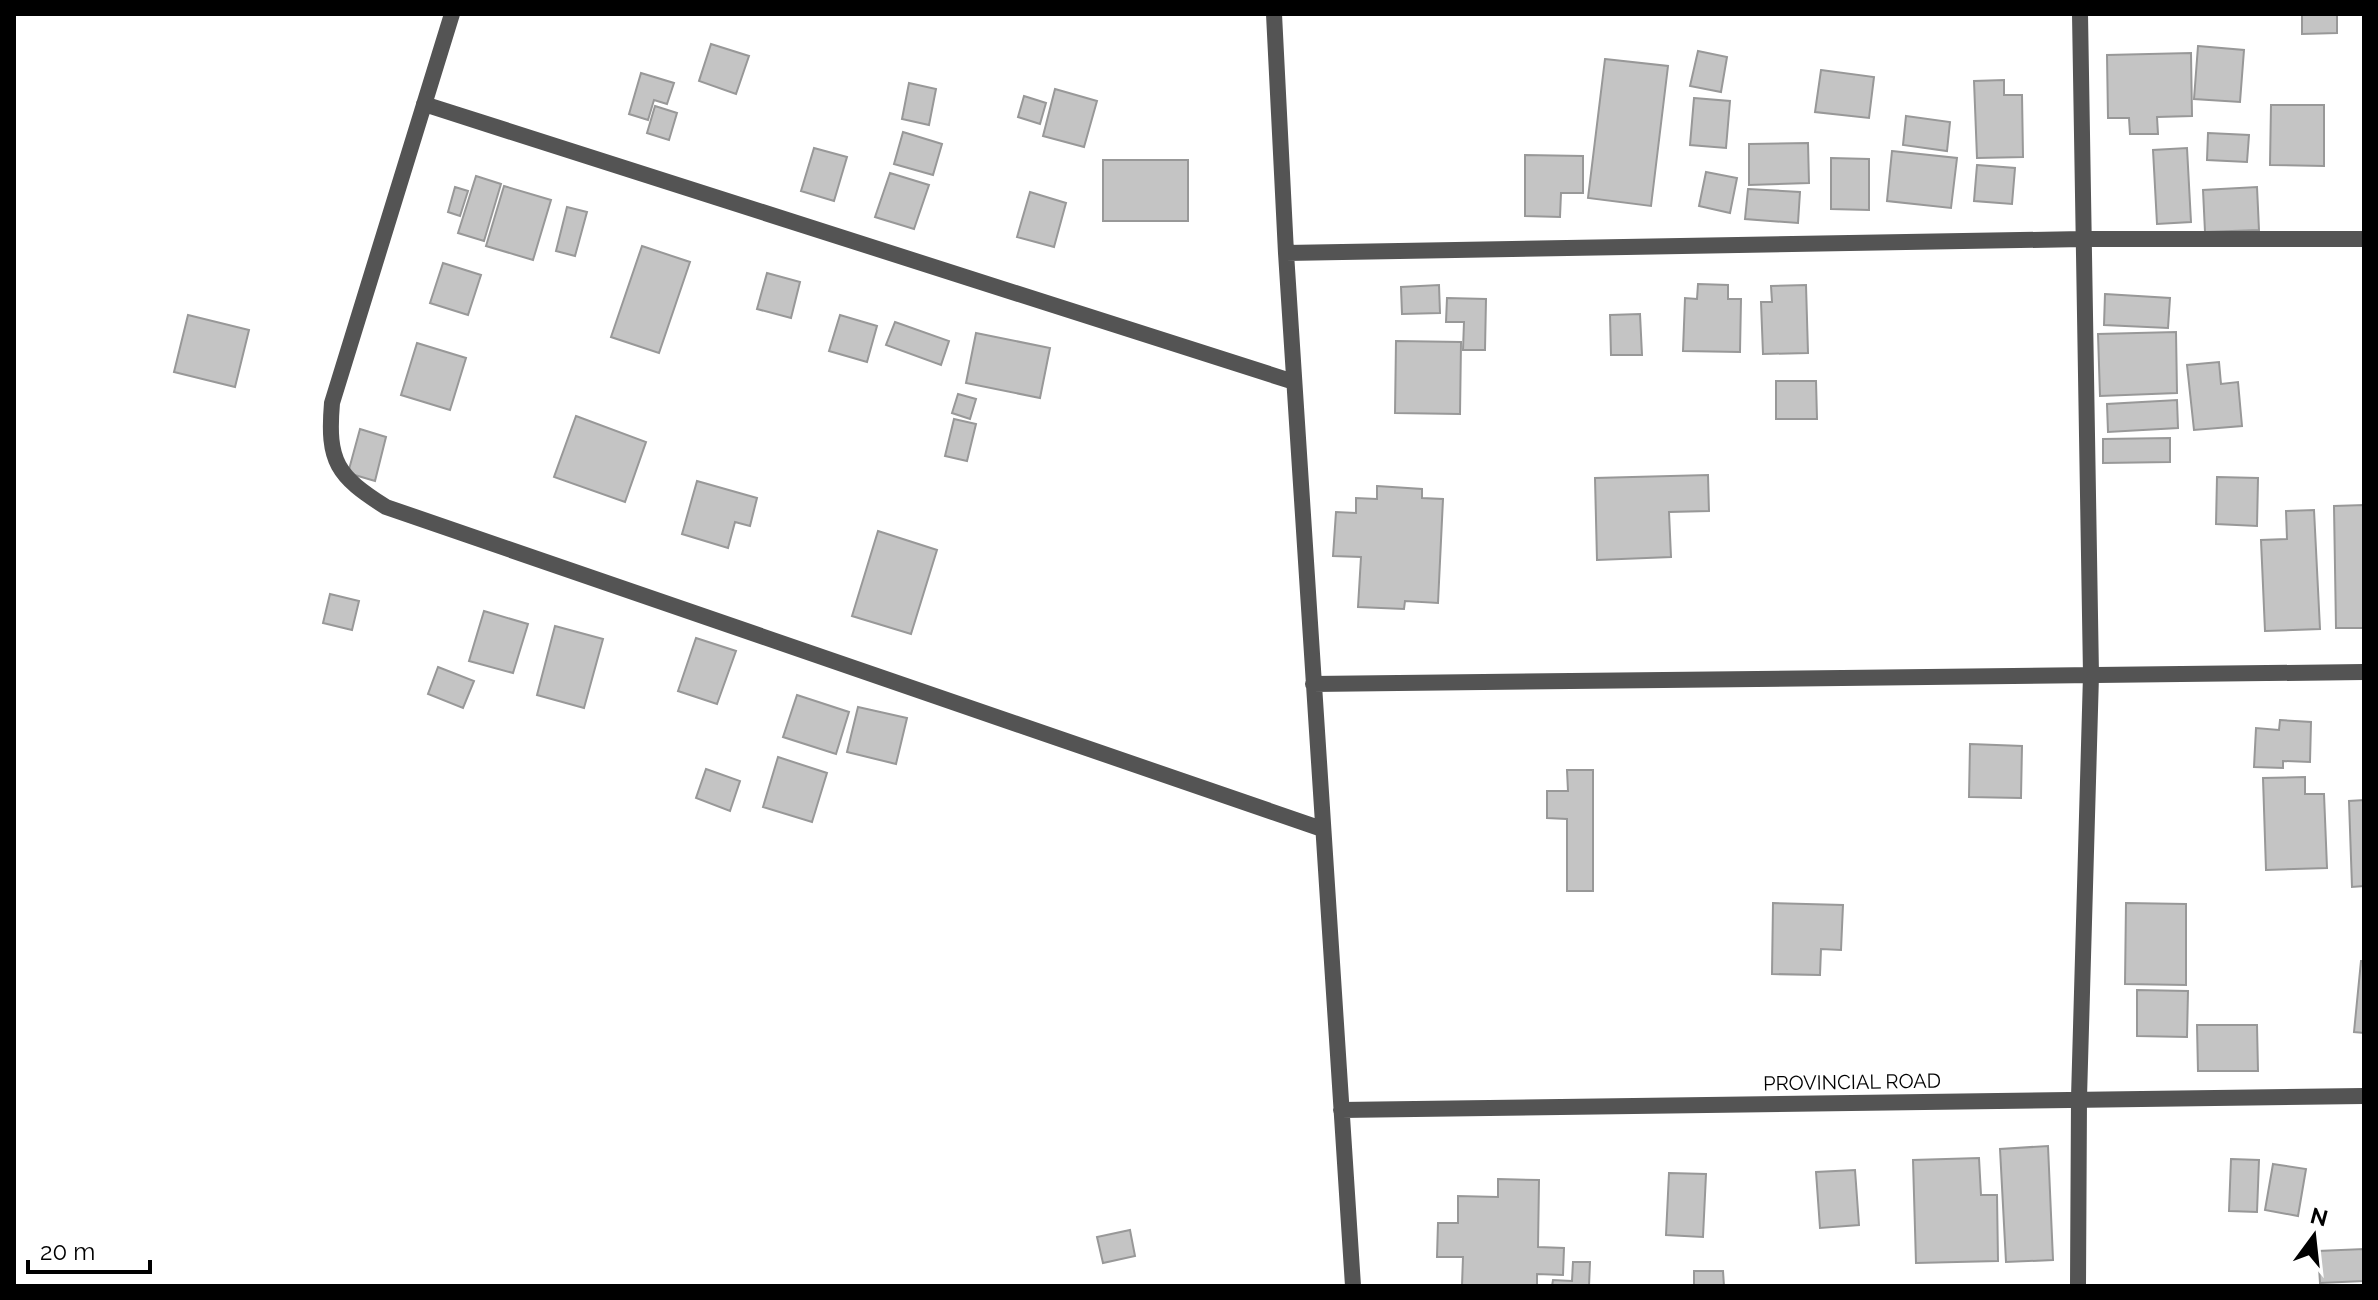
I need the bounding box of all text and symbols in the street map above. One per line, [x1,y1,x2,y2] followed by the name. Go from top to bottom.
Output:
[1763,1068,1941,1096] street label: PROVINCIAL ROAD
[2274,1196,2354,1276] north arrow
[2308,1202,2331,1231] text: N
[28,1224,150,1274] scale bar
[40,1237,95,1266] text: 20 m

